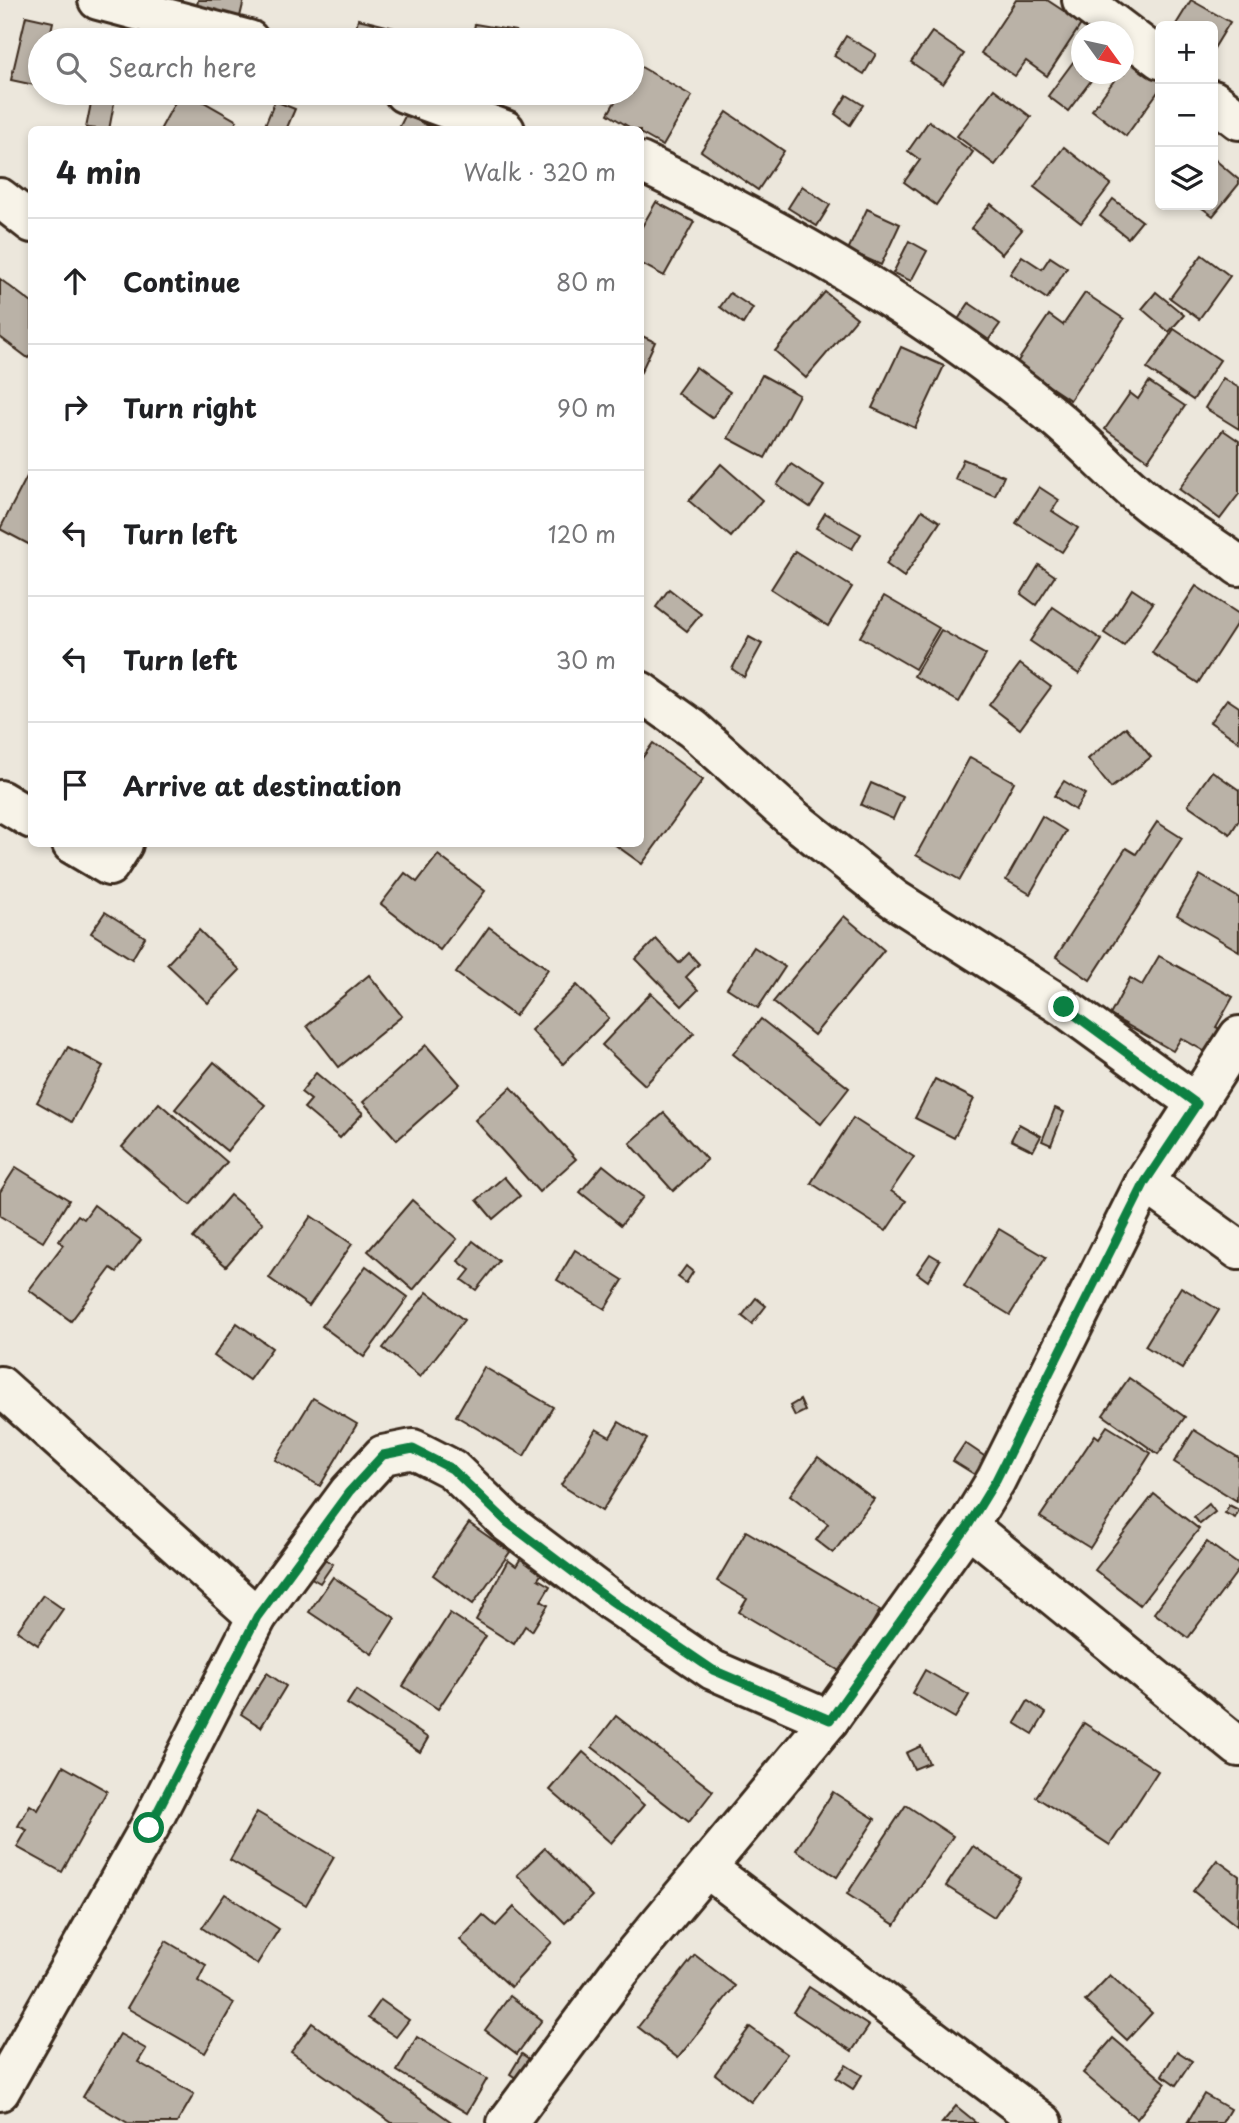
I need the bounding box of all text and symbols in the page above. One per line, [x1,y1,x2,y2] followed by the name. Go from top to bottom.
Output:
[1071,21,1134,84] north arrow
[1155,21,1218,210] map controls
[1155,21,1218,84] button: +
[28,28,644,105] search box
[108,47,257,86] text: Search here
[52,48,90,86] icon: search
[1155,84,1218,147] button: −
[1155,147,1218,210] button: layers
[56,149,142,194] text: 4 min
[463,154,616,189] text: Walk · 320 m
[56,262,94,300] icon: ahead
[123,262,240,301] text: Continue
[556,264,616,299] text: 80 m
[56,388,94,426] icon: right
[123,388,257,427] text: Turn right
[557,390,616,425] text: 90 m
[56,514,94,552] icon: left
[123,514,238,553] text: Turn left
[548,516,616,551] text: 120 m
[56,640,94,678] icon: left
[123,640,238,679] text: Turn left
[555,642,616,677] text: 30 m
[56,766,94,804] icon: arrive
[123,766,402,805] text: Arrive at destination
[1048,991,1079,1022] route end
[133,1812,164,1843] route start

